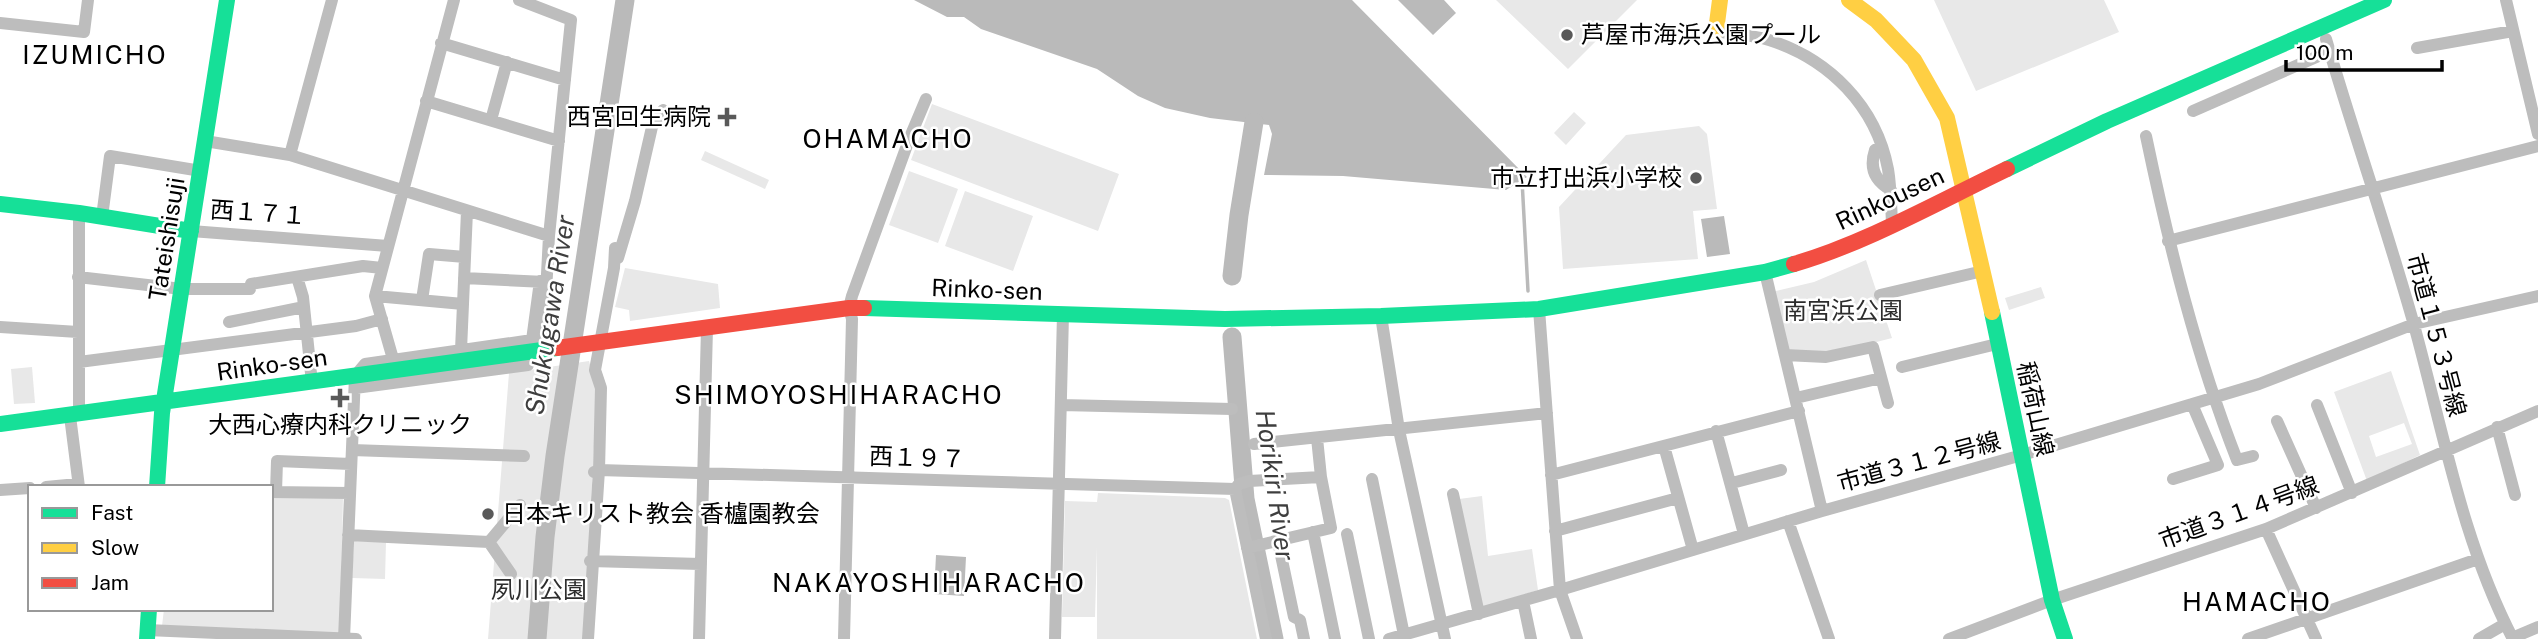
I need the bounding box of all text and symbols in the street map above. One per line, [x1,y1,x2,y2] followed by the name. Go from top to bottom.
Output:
[1581,20,1821,48] place label: 芦屋市海浜公園プール
[1559,27,1575,43] marker: 芦屋市海浜公園プール
[2286,28,2442,72] scale bar
[22,39,168,70] district label: IZUMICHO
[2296,40,2353,65] text: 100 m
[567,102,711,130] place label: 西宮回生病院
[717,107,737,127] marker: 西宮回生病院
[803,123,973,154] district label: OHAMACHO
[1831,161,1948,235] street label: Rinkousen
[1490,163,1682,191] place label: 市立打出浜小学校
[1688,170,1704,186] marker: 市立打出浜小学校
[142,175,190,303] street label: Tateishisuji
[209,195,307,229] street label: 西１７１
[518,213,581,417] water label: Shukugawa River
[2402,250,2472,420] street label: 市道１５３号線
[931,273,1043,305] street label: Rinko-sen
[1783,296,1903,324] park label: 南宮浜公園
[215,342,329,386] street label: Rinko-sen
[2012,359,2060,459] street label: 稲荷山線
[674,379,1004,410] district label: SHIMOYOSHIHARACHO
[330,388,350,408] marker: 大西心療内科クリニック
[1250,407,1301,563] water label: Horikiri River
[208,410,472,438] place label: 大西心療内科クリニック
[1834,426,2004,496] street label: 市道３１２号線
[869,441,965,473] street label: 西１９７
[2155,470,2322,554] street label: 市道３１４号線
[28,485,273,611] legend
[502,499,820,527] place label: 日本キリスト教会 香櫨園教会
[91,500,133,525] text: Fast
[480,506,496,522] marker: 日本キリスト教会 香櫨園教会
[91,535,139,560] text: Slow
[772,567,1086,598] district label: NAKAYOSHIHARACHO
[91,570,129,595] text: Jam
[491,575,587,603] park label: 夙川公園
[2182,586,2332,617] district label: HAMACHO

